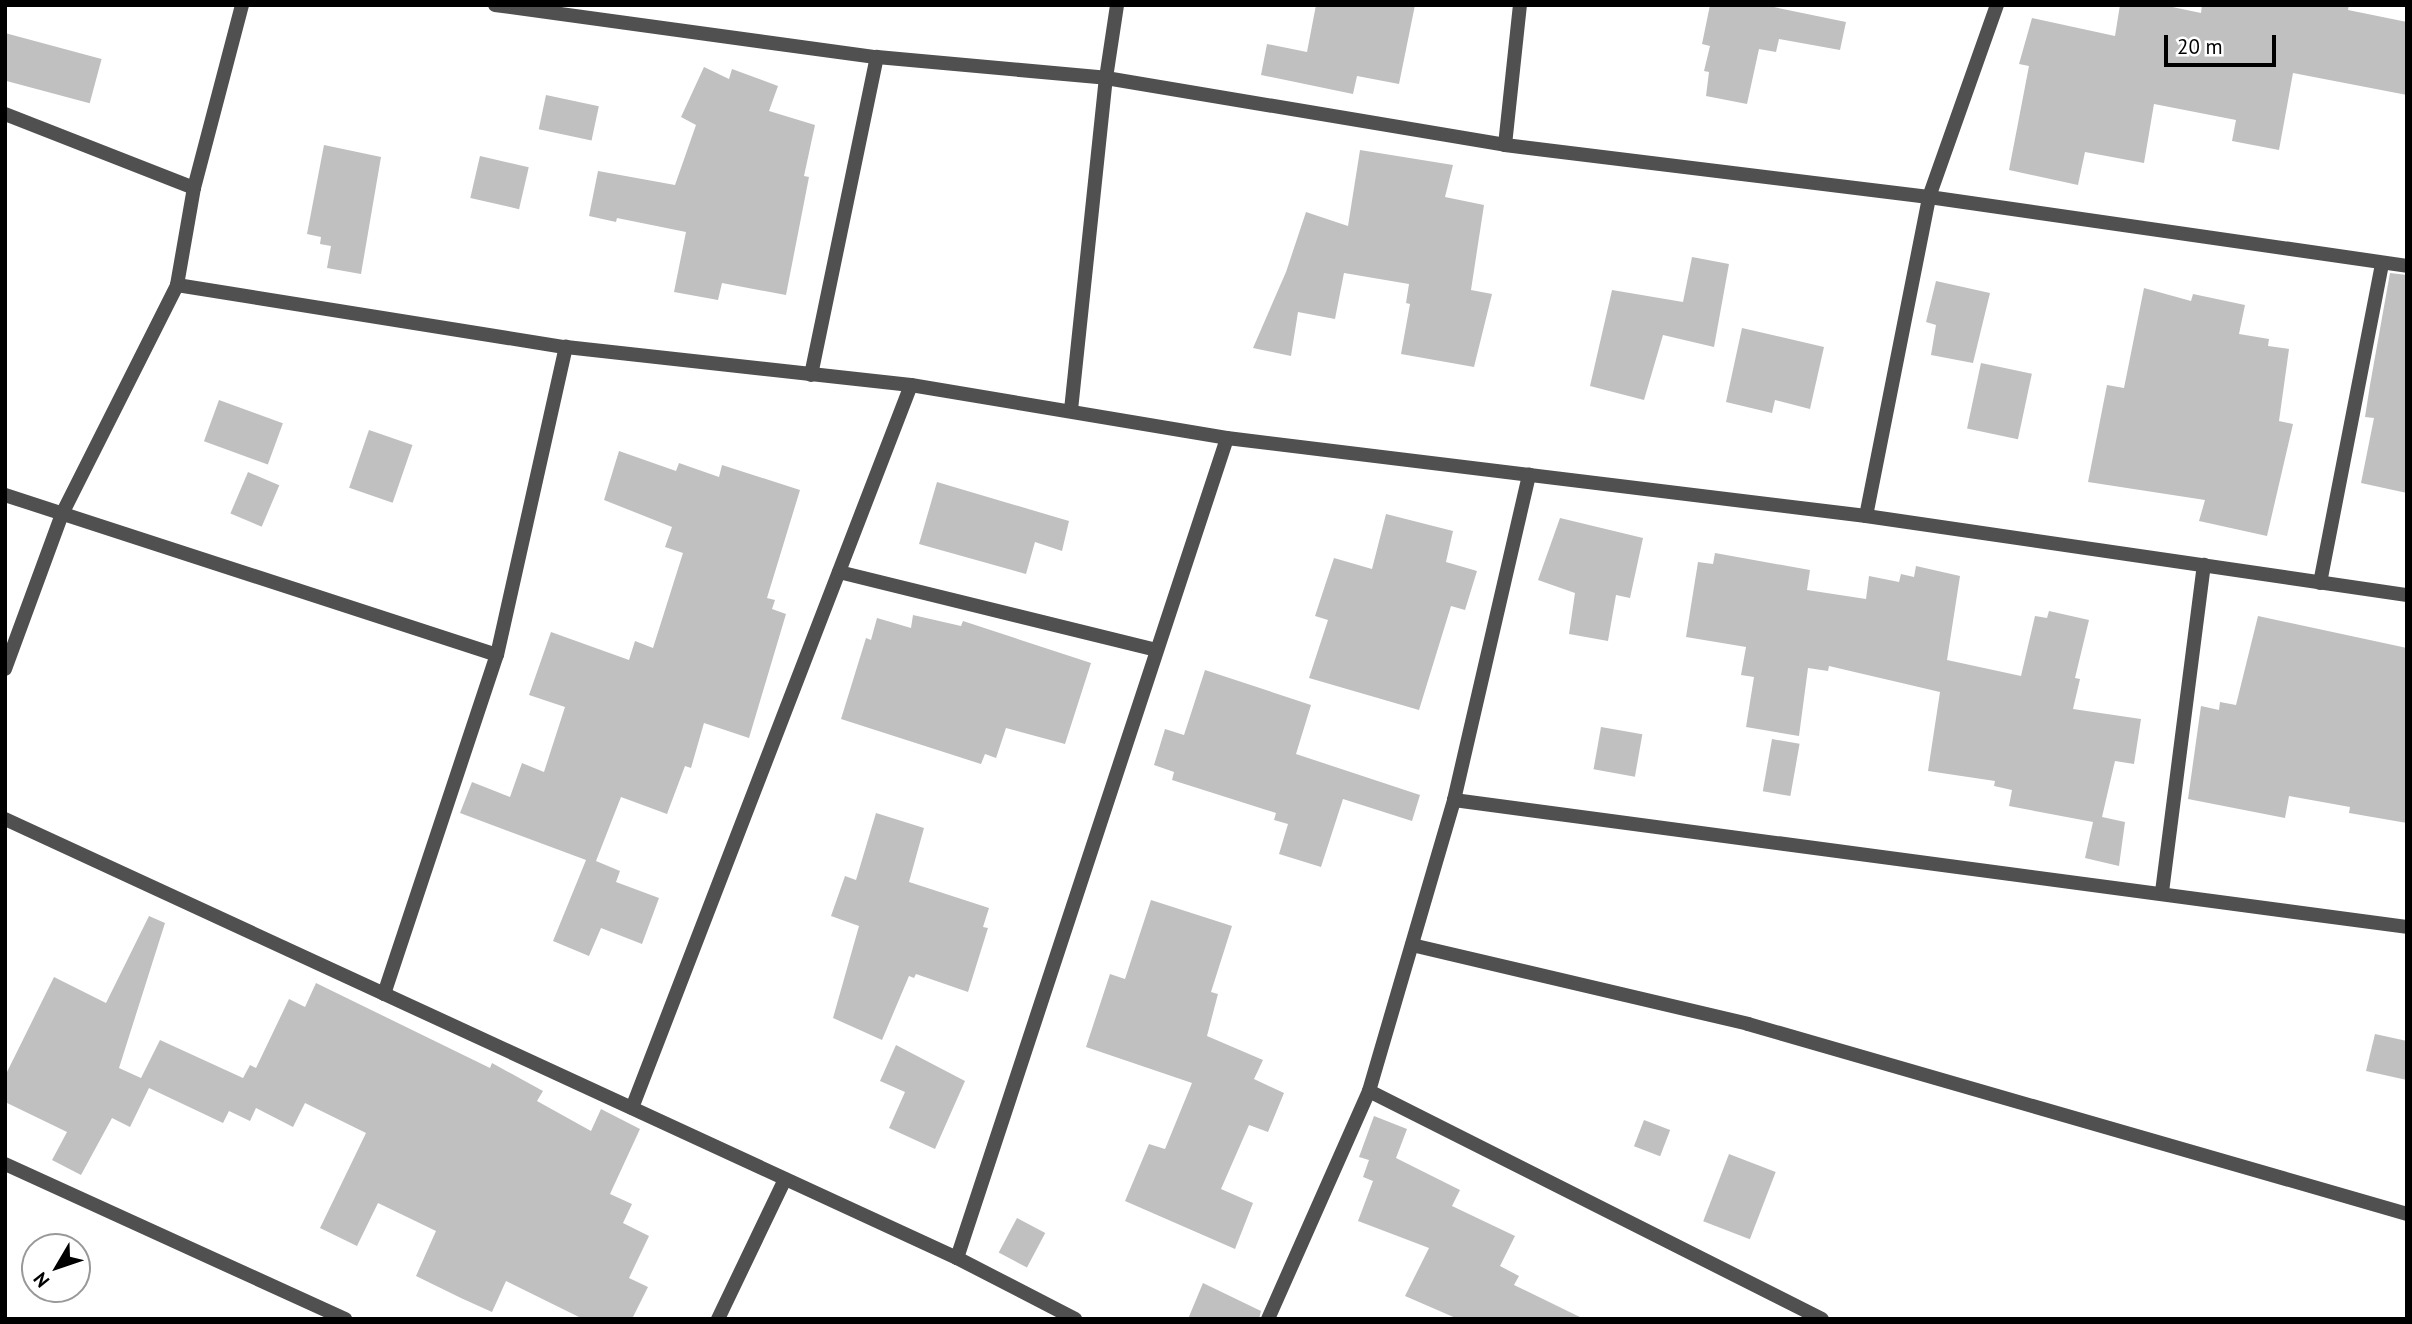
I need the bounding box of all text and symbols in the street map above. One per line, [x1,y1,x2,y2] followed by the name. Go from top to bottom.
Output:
[2167,21,2279,65] scale bar
[2177,33,2223,60] text: 20 m
[21,1233,91,1303] north arrow
[28,1268,54,1292] text: N

